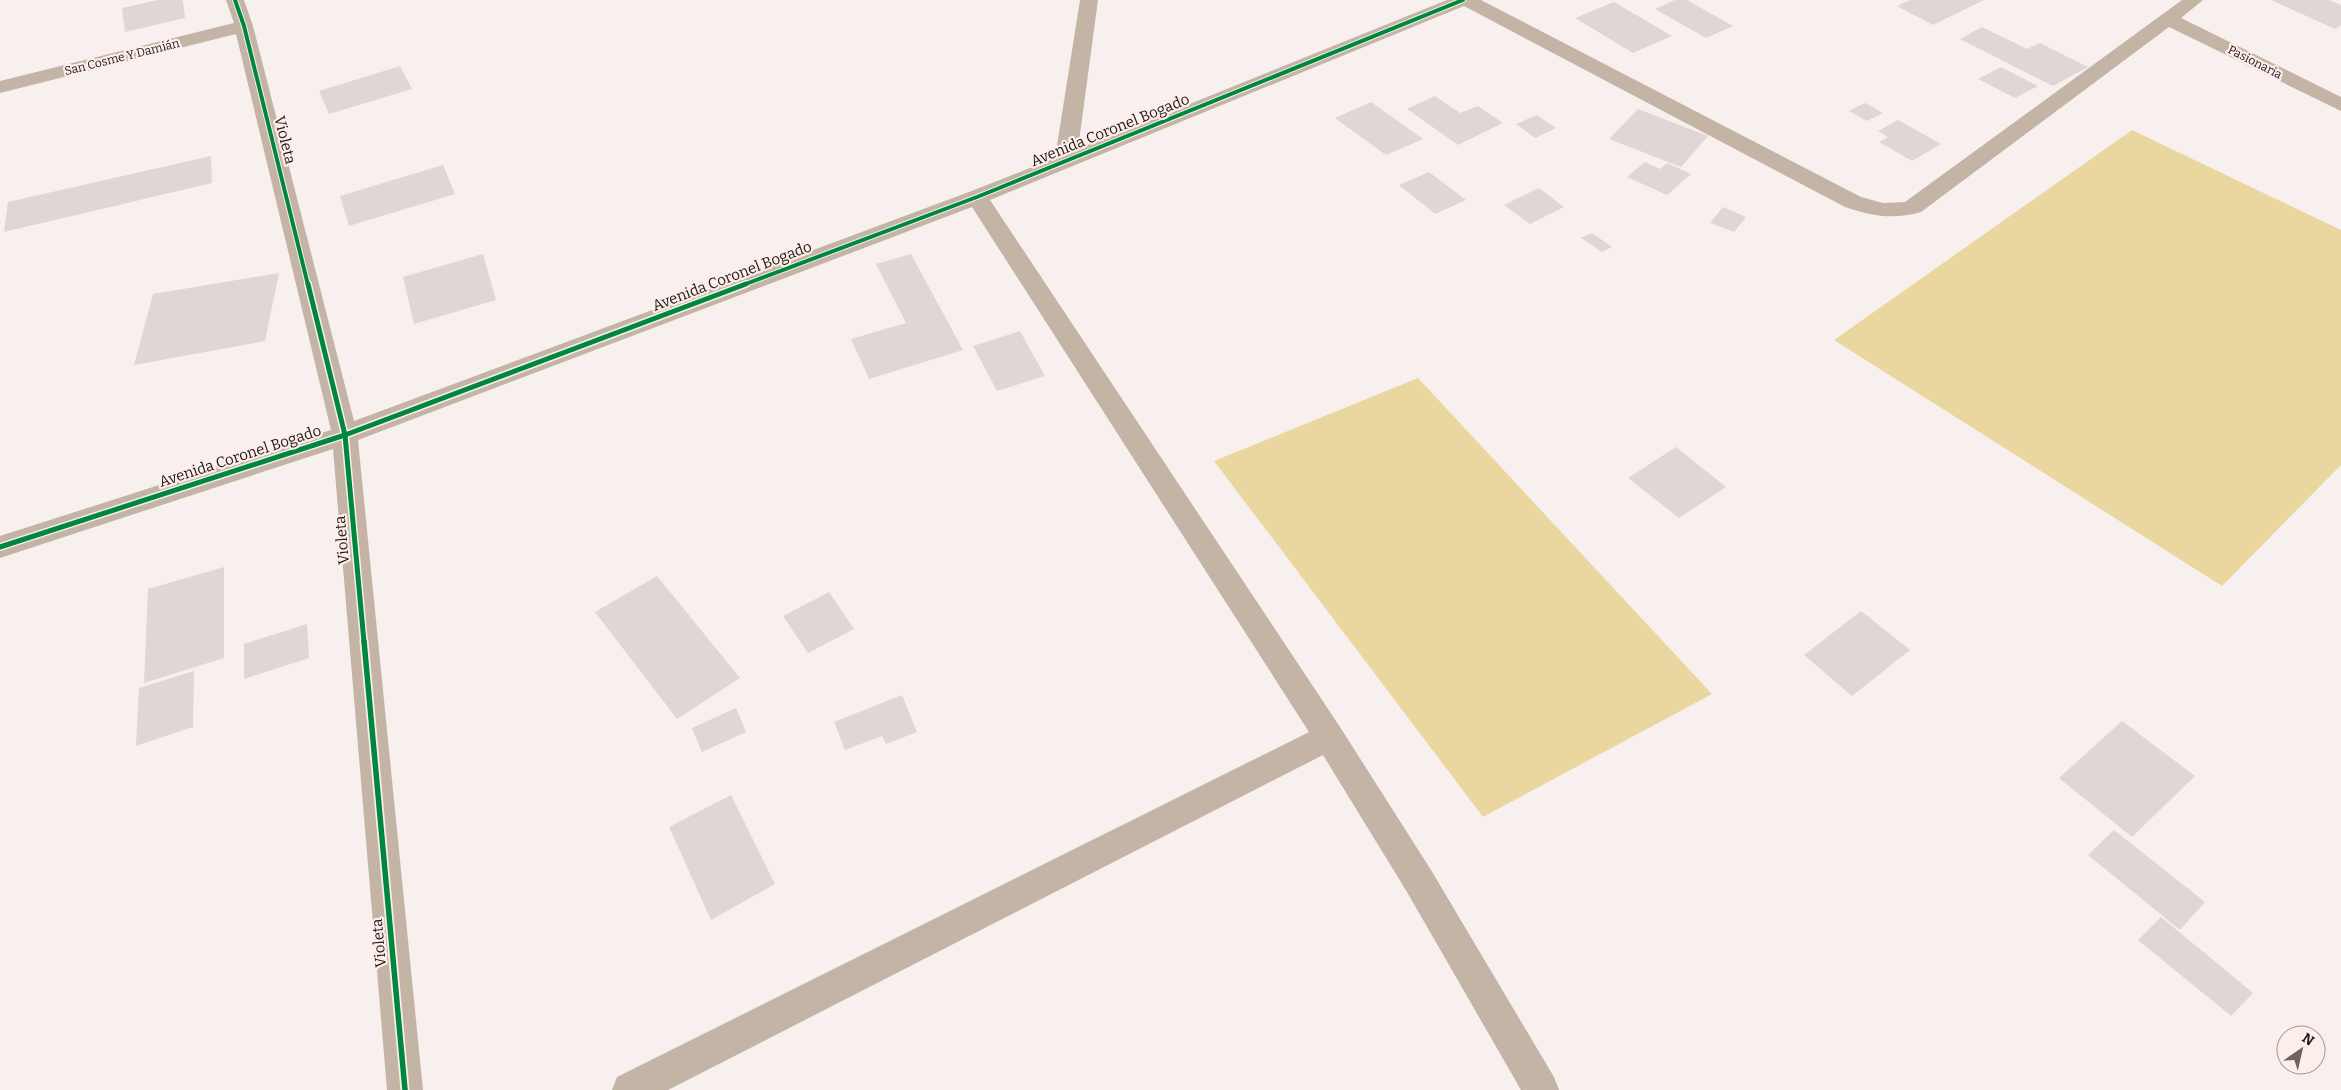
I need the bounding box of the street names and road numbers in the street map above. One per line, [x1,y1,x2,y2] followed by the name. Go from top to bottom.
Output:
[63,36,181,78] street label: San Cosme Y Damián
[2226,42,2285,82] street label: Pasionaria
[1028,90,1192,170] street label: Avenida Coronel Bogado
[270,114,300,166] street label: Violeta
[650,237,814,315] street label: Avenida Coronel Bogado
[157,421,323,491] street label: Avenida Coronel Bogado
[331,515,353,565] street label: Violeta
[368,918,390,968] street label: Violeta

